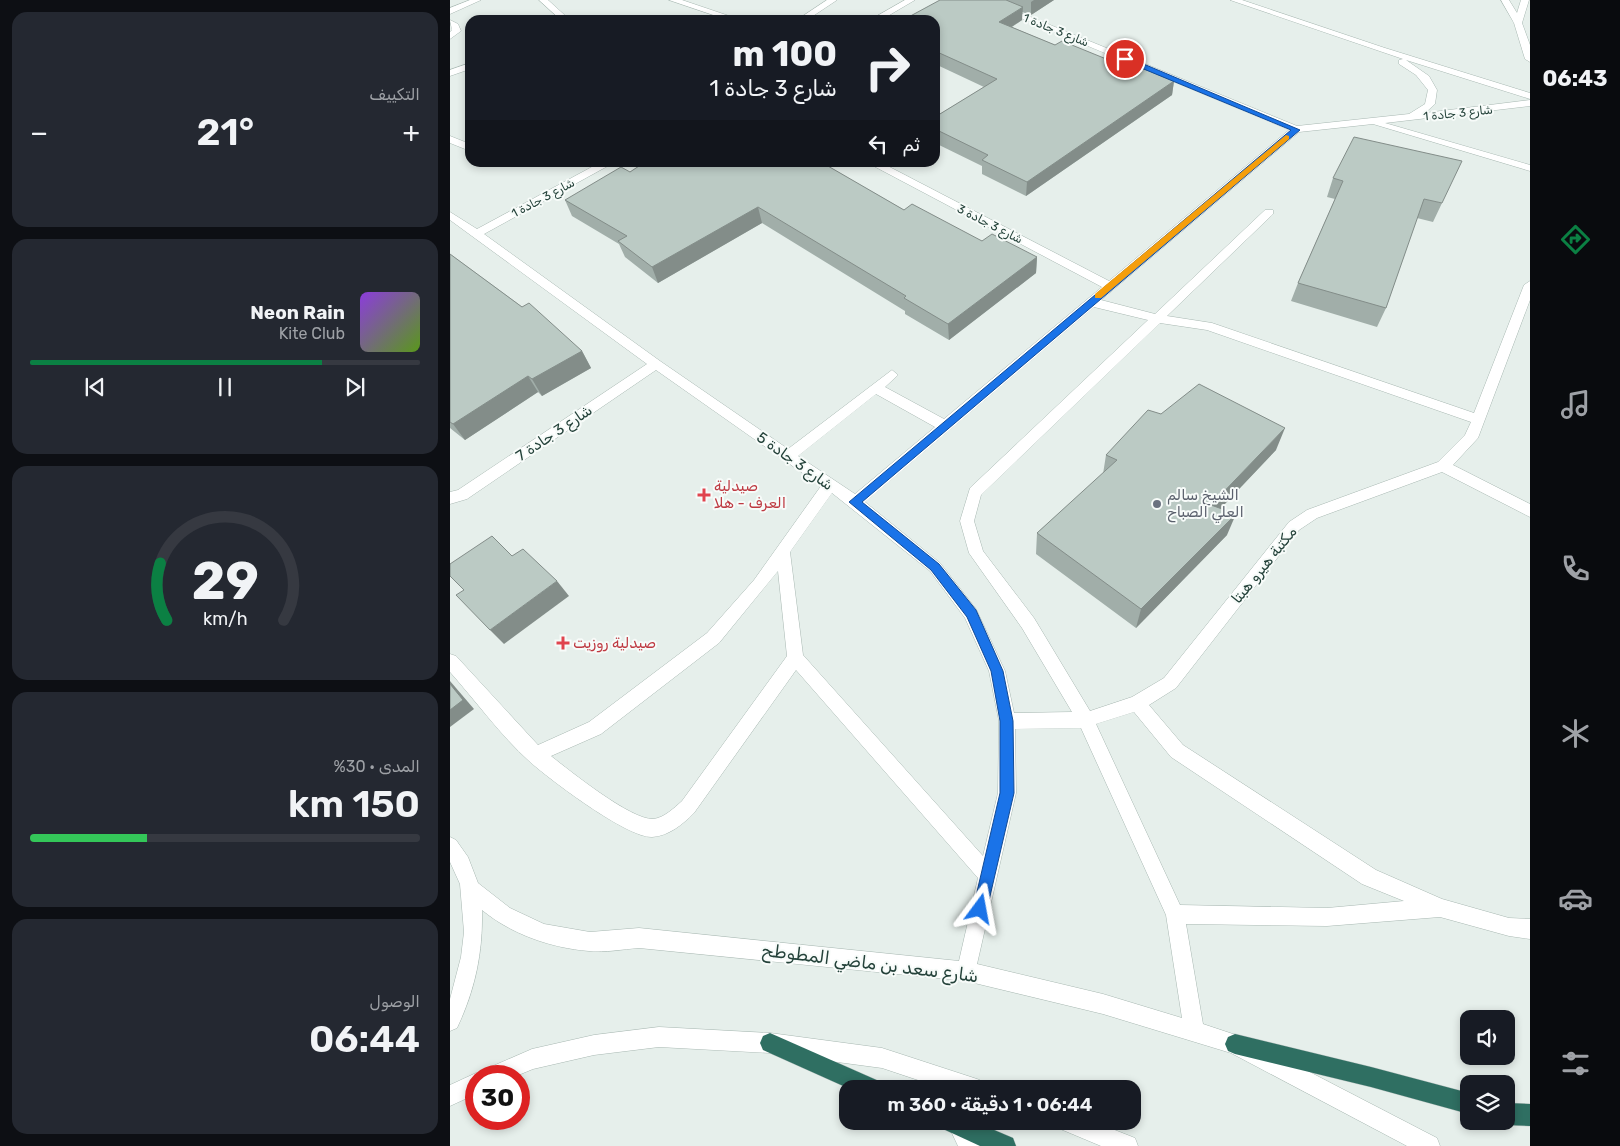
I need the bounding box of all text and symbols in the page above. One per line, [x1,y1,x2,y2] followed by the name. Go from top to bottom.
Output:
[1020,10,1091,51] street label: شارع 3 جادة 1
[732,33,837,75] text: 100 m
[855,35,920,100] icon: right
[1104,38,1146,80] pin
[1111,45,1139,73] icon: arrive
[1542,65,1608,92] text: 06:43
[709,75,837,102] text: شارع 3 جادة 1
[369,85,420,104] text: التكييف
[1423,102,1494,126] street label: شارع 3 جادة 1
[197,109,254,155] text: 21°
[30,116,48,149] text: −
[403,116,420,149] text: +
[864,130,892,158] icon: left
[902,133,920,156] text: ثم
[509,175,578,222] street label: شارع 3 جادة 1
[954,201,1025,248] street label: شارع 3 جادة 3
[1558,222,1593,257] icon: directions
[250,301,345,324] text: Neon Rain
[279,324,345,343] text: Kite Club
[81,373,109,401] icon: previous
[211,373,239,401] icon: pause
[341,373,369,401] icon: next
[1558,387,1593,422] icon: music
[512,401,597,467] street label: شارع 3 جادة 7
[752,428,837,496] street label: شارع 3 جادة 5
[714,477,786,512] place label: صيدلية العرف - هلا
[1167,486,1244,524] place label: الشيخ سالم العلي الصباح
[698,489,710,501] marker: صيدلية العرف - هلا
[1151,498,1163,510] marker: الشيخ سالم العلي الصباح
[1228,523,1301,608] street label: مكتبة هيرو هبتا
[191,550,259,612] text: 29
[1558,551,1593,586] icon: phone
[203,608,247,629] text: km/h
[573,634,656,653] place label: صيدلية روزيت
[557,637,569,649] marker: صيدلية روزيت
[1558,716,1593,751] icon: climate
[334,757,420,776] text: المدى · 30%
[288,781,420,827] text: 150 km
[1558,881,1593,916] icon: car
[953,882,1005,934] position arrow
[760,939,980,989] street label: شارع سعد بن ماضي المطوطح
[370,992,420,1011] text: الوصول
[1460,1010,1515,1130] map controls
[1460,1010,1515,1065] button: sound
[309,1016,420,1062] text: 06:44
[1558,1046,1593,1081] icon: filters
[465,1065,530,1130] speed limit sign: 30
[1460,1075,1515,1130] button: layers
[888,1093,1092,1116] text: 06:44 · 1 دقيقة · 360 m

